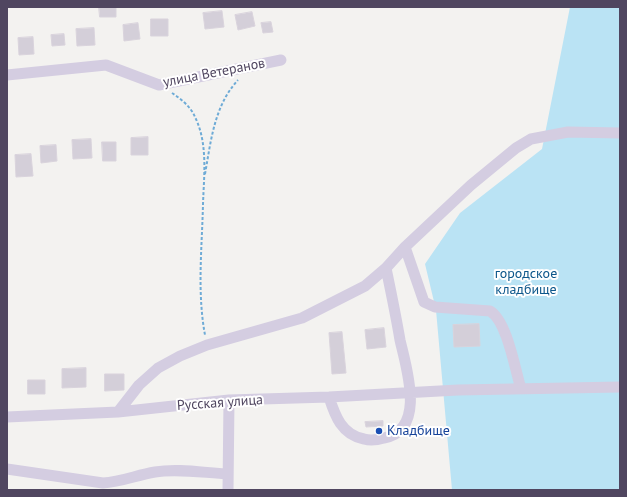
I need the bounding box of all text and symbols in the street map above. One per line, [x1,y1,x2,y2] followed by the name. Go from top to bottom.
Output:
[162,55,266,91] street label: улица Ветеранов
[495,266,557,298] park label: городское кладбище
[176,392,264,414] street label: Русская улица
[387,423,450,439] place label: Кладбище
[374,426,384,436] marker: Кладбище

